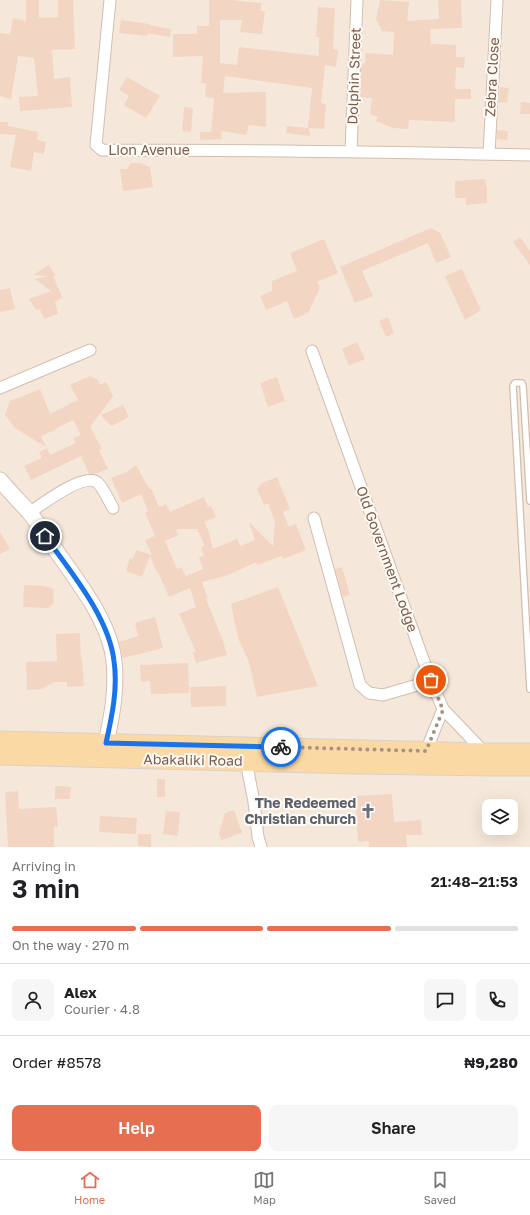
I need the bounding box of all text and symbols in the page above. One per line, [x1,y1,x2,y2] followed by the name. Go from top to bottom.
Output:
[343,27,364,125] street label: Dolphin Street
[481,37,502,117] street label: Zebra Close
[108,141,190,158] street label: Lion Avenue
[353,483,422,634] street label: Old Government Lodge
[28,519,62,553] pin
[34,525,56,547] icon: home
[414,663,448,697] pin
[420,669,442,691] icon: bag
[261,727,301,767] courier
[270,736,292,758] icon: bike
[143,750,243,769] street label: Abakaliki Road
[244,794,356,827] place label: The Redeemed Christian church
[482,799,518,835] map controls
[482,799,518,835] button: layers
[359,802,377,820] church icon: The Redeemed Christian church
[12,858,76,874] text: Arriving in
[431,872,518,890] text: 21:48–21:53
[12,873,80,904] text: 3 min
[12,937,129,953] text: On the way · 270 m
[12,979,54,1021] button: person
[424,979,466,1021] button: chat
[476,979,518,1021] button: phone
[64,983,97,1001] text: Alex
[64,1001,140,1017] text: Courier · 4.8
[12,1053,101,1071] text: Order #8578
[464,1053,518,1071] text: ₦9,280
[12,1105,261,1151] button: Help
[269,1105,518,1151] button: Share
[74,1169,105,1206] tab: Home
[253,1169,276,1206] tab: Map
[424,1169,456,1206] tab: Saved

